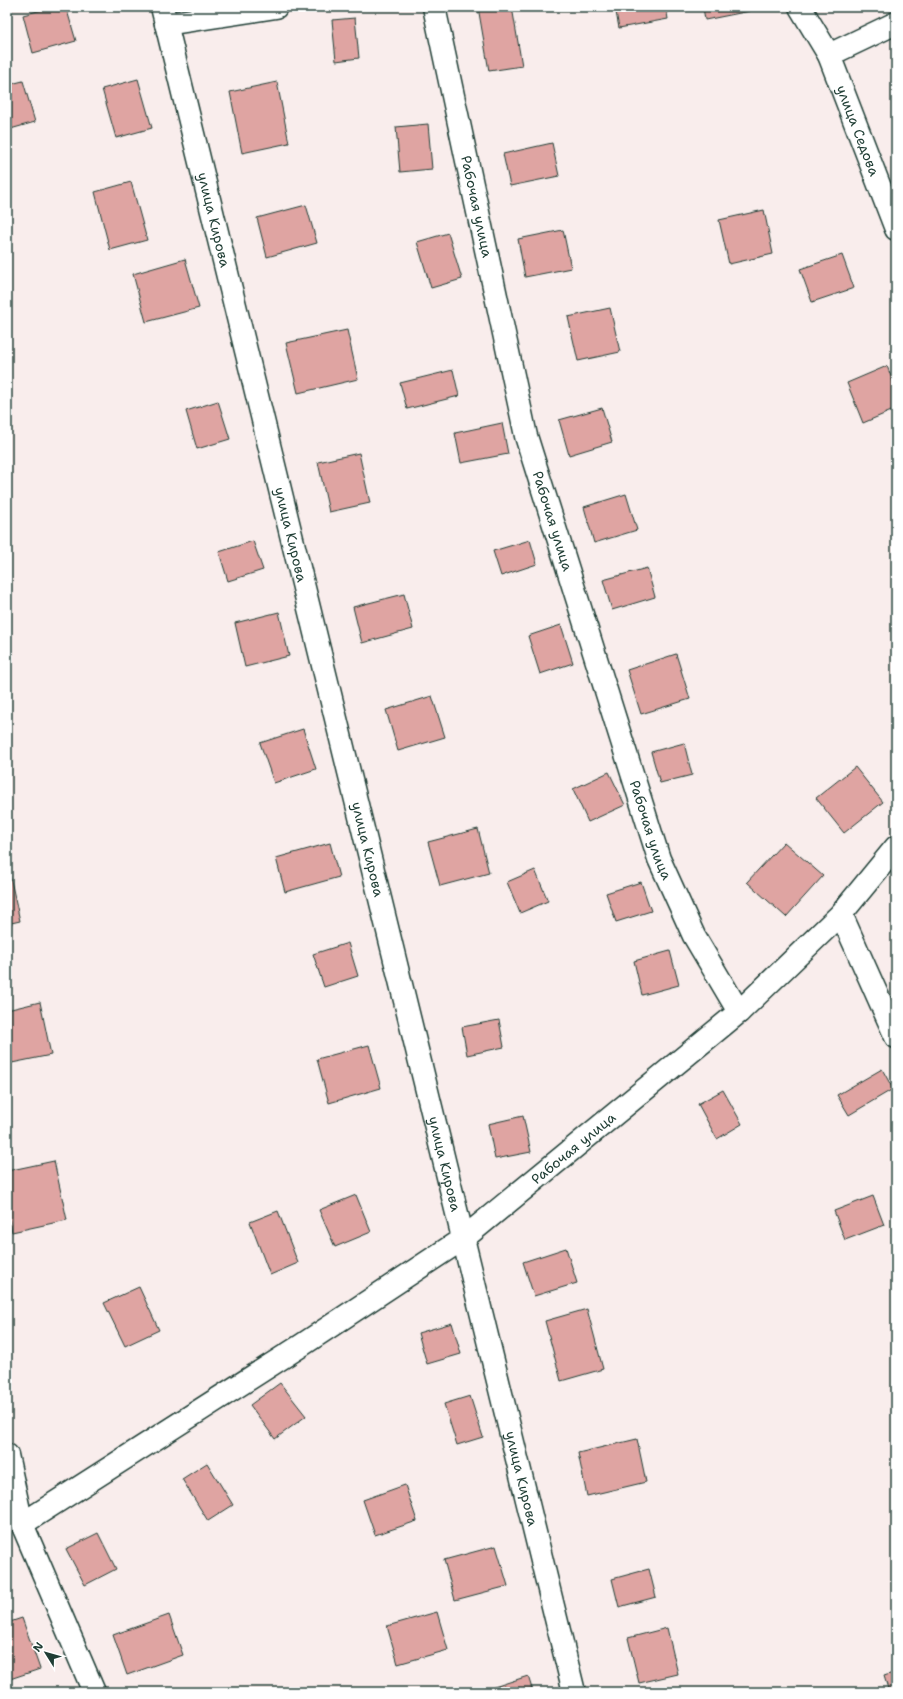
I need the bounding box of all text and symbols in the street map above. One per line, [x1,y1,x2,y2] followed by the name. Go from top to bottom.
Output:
[832,82,884,179] street label: улица Седова
[457,154,497,259] street label: Рабочая улица
[194,170,234,269] street label: улица Кирова
[529,469,577,574] street label: Рабочая улица
[271,485,311,584] street label: улица Кирова
[626,778,676,883] street label: Рабочая улица
[348,800,388,899] street label: улица Кирова
[527,1108,619,1188] street label: Рабочая улица
[425,1115,465,1214] street label: улица Кирова
[502,1429,542,1528] street label: улица Кирова
[26,1633,66,1673] north arrow
[30,1639,47,1655] text: N

